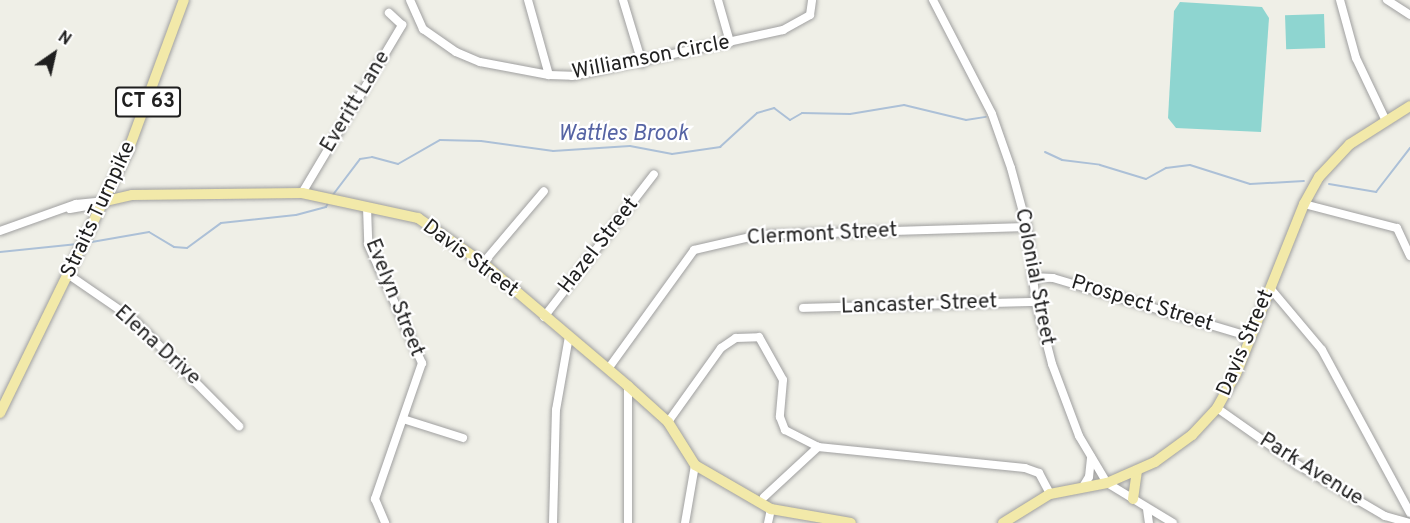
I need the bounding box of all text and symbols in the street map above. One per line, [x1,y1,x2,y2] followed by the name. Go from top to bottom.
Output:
[24,24,84,84] north arrow
[54,28,74,51] text: N
[570,30,732,86] street label: Williamson Circle
[316,47,396,157] street label: Everitt Lane
[115,85,181,119] road number: CT 63
[558,122,688,148] water label: Wattles Brook
[56,137,142,283] street label: Straits Turnpike
[554,193,644,299] street label: Hazel Street
[1008,206,1060,348] street label: Colonial Street
[417,215,523,303] street label: Davis Street
[746,218,898,252] street label: Clermont Street
[359,235,429,361] street label: Evelyn Street
[1068,270,1216,338] street label: Prospect Street
[1212,286,1280,400] street label: Davis Street
[840,290,998,320] street label: Lancaster Street
[109,301,205,391] street label: Elena Drive
[1254,428,1368,512] street label: Park Avenue

